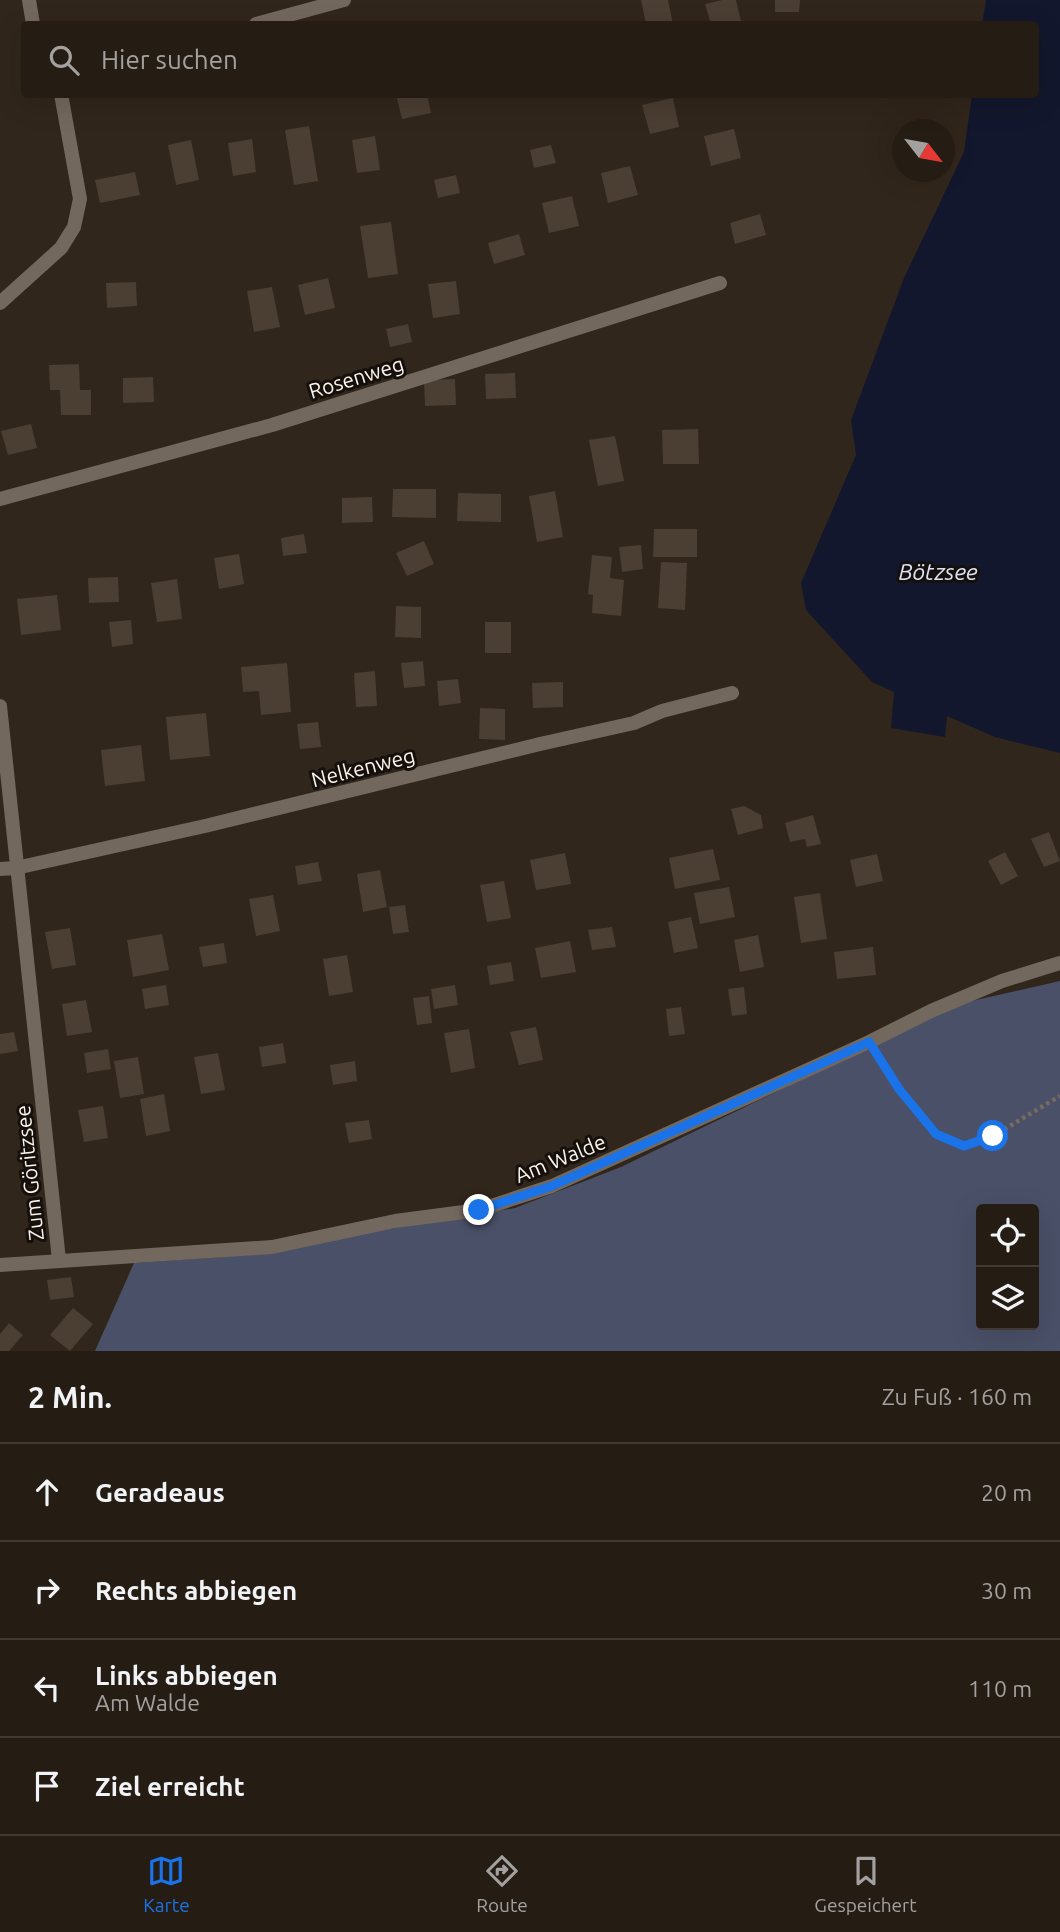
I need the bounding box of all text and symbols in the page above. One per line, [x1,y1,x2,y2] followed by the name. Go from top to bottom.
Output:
[21,21,1039,98] search box
[45,41,83,79] icon: search
[101,45,238,74] text: Hier suchen
[892,119,955,182] north arrow
[306,351,406,403] street label: Rosenweg
[898,559,978,584] water label: Bötzsee
[309,743,417,791] street label: Nelkenweg
[10,1104,48,1242] street label: Zum Göritzsee
[977,1120,1008,1151] route start
[511,1129,609,1187] street label: Am Walde
[463,1194,494,1225] route end
[976,1204,1039,1330] map controls
[976,1204,1039,1267] button: locate
[976,1267,1039,1330] button: layers
[28,1380,112,1414] text: 2 Min.
[882,1384,1032,1409] text: Zu Fuß · 160 m
[28,1473,66,1511] icon: ahead
[95,1478,225,1507] text: Geradeaus
[981,1480,1032,1505] text: 20 m
[28,1571,66,1609] icon: right
[95,1576,297,1605] text: Rechts abbiegen
[981,1578,1032,1603] text: 30 m
[95,1661,278,1690] text: Links abbiegen
[28,1669,66,1707] icon: left
[968,1676,1032,1701] text: 110 m
[95,1690,200,1715] text: Am Walde
[28,1767,66,1805] icon: arrive
[95,1772,245,1801] text: Ziel erreicht
[143,1852,190,1916] tab: Karte
[476,1852,528,1916] tab: Route
[814,1852,917,1916] tab: Gespeichert

